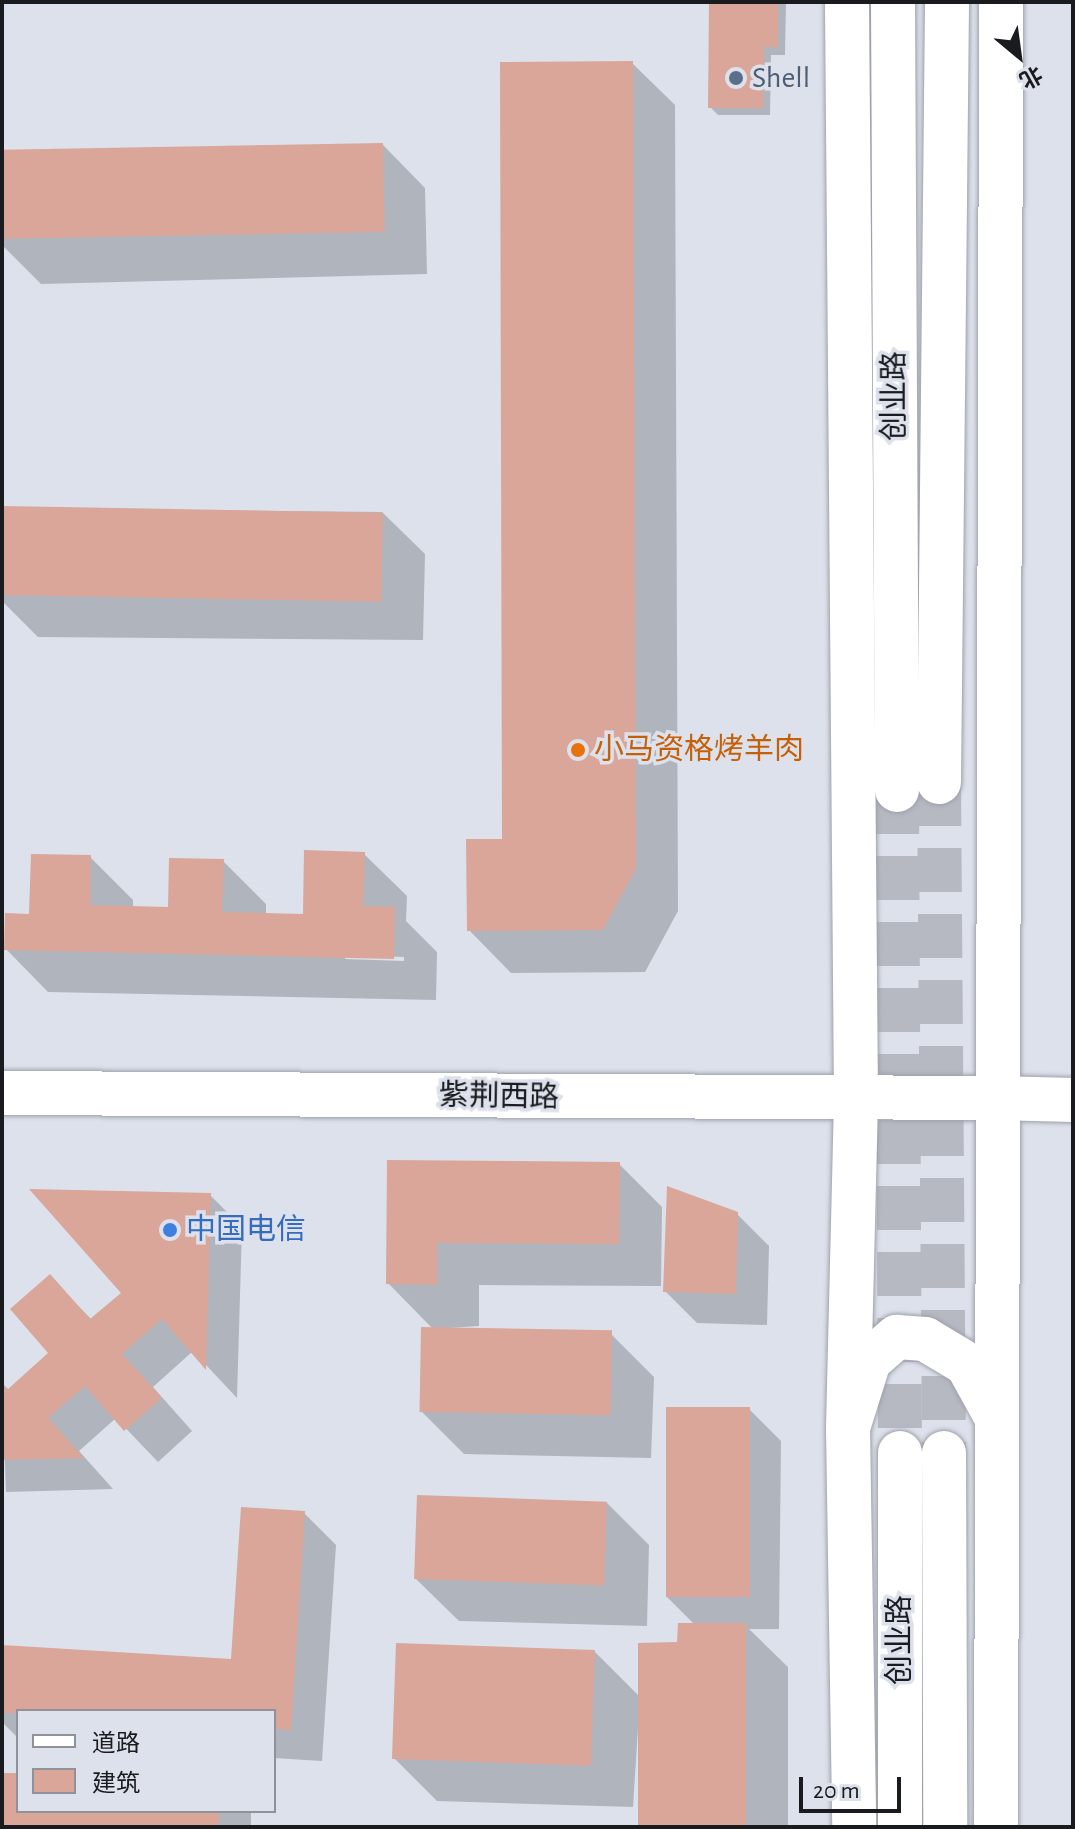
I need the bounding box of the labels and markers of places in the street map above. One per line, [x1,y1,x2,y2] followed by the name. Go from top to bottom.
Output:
[752,60,810,96] place label: Shell
[727,69,745,87] marker: Shell
[594,732,804,768] place label: 小马资格烤羊肉
[569,741,587,759] marker: 小马资格烤羊肉
[186,1212,306,1248] place label: 中国电信
[161,1221,179,1239] marker: 中国电信

